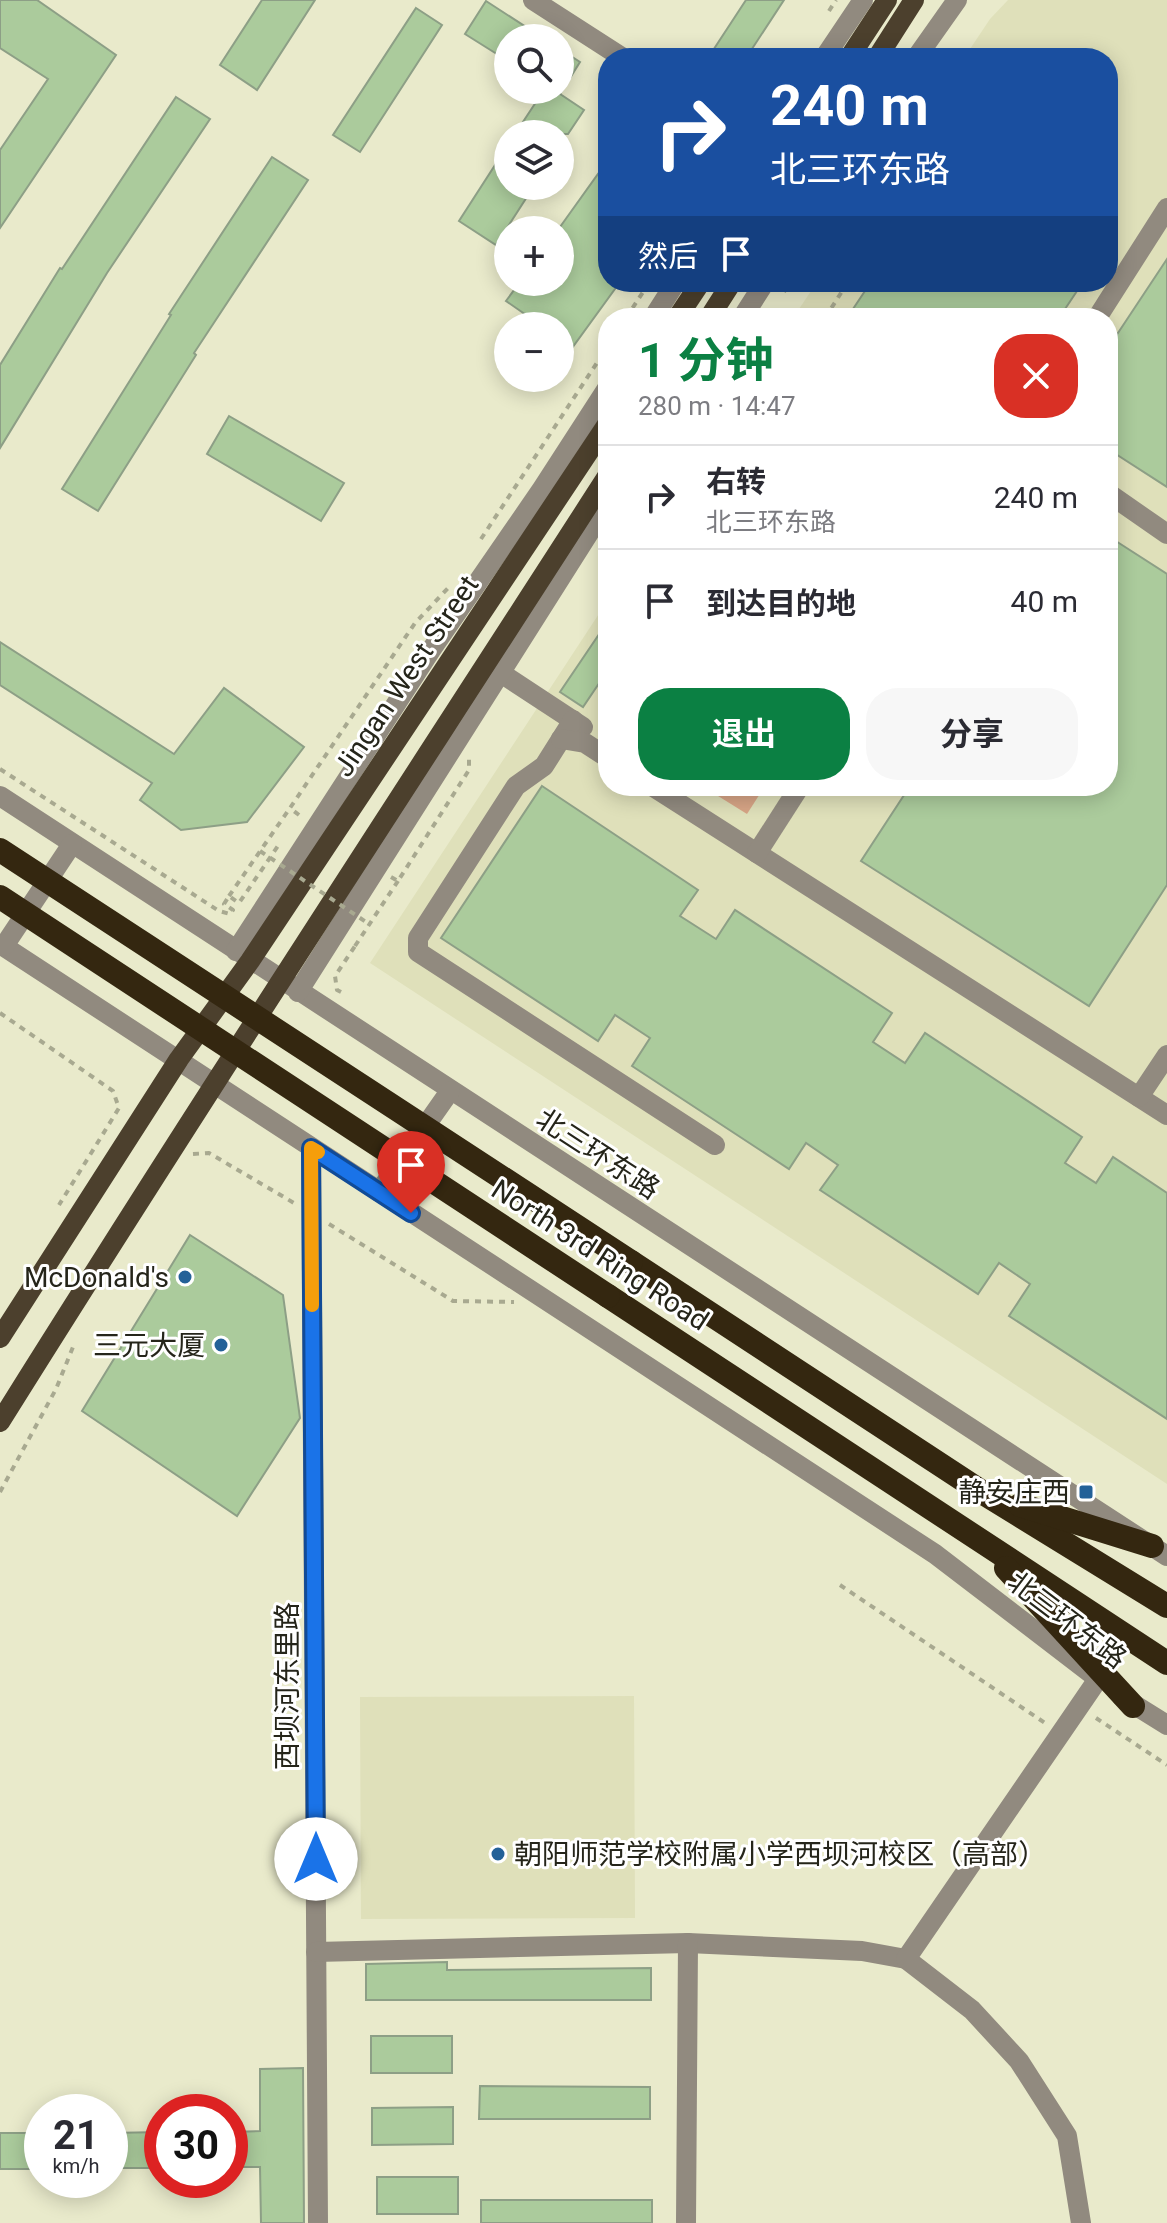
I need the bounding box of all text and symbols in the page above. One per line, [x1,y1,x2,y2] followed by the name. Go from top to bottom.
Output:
[494,24,574,392] map controls
[494,24,574,104] button: search
[770,73,929,139] text: 240 m
[638,80,742,184] icon: right
[494,120,574,200] button: layers
[770,149,950,191] text: 北三环东路
[494,216,574,296] button: +
[714,232,758,276] icon: arrive
[638,239,698,274] text: 然后
[494,312,574,392] button: −
[638,332,773,389] text: 1 分钟
[994,334,1078,418] button: close
[638,391,796,421] text: 280 m · 14:47
[706,464,766,499] text: 右转
[638,475,682,519] icon: right
[994,480,1078,515] text: 240 m
[706,507,836,537] text: 北三环东路
[327,569,485,783] street label: Jingan West Street
[638,579,682,623] icon: arrive
[1011,584,1078,619] text: 40 m
[706,586,856,621] text: 到达目的地
[638,688,850,780] button: 退出
[866,688,1078,780] button: 分享
[530,1102,666,1206] street label: 北三环东路
[377,1131,445,1213] pin
[389,1143,433,1187] icon: arrive
[485,1173,715,1337] street label: North 3rd Ring Road
[24,1261,169,1294] place label: McDonald's
[176,1268,194,1286] marker: McDonald's
[93,1329,205,1362] place label: 三元大厦
[212,1336,230,1354] marker: 三元大厦
[958,1476,1070,1509] place label: 静安庄西
[1077,1483,1095,1501] marker: 静安庄西
[1001,1565,1133,1675] street label: 北三环东路
[271,1602,304,1770] street label: 西坝河东里路
[274,1817,358,1901] position arrow
[514,1838,1046,1871] place label: 朝阳师范学校附属小学西坝河校区（高部）
[489,1845,507,1863] marker: 朝阳师范学校附属小学西坝河校区（高部）
[144,2094,248,2198] speed limit sign: 30
[53,2112,99,2159] text: 21
[53,2154,99,2178] text: km/h

